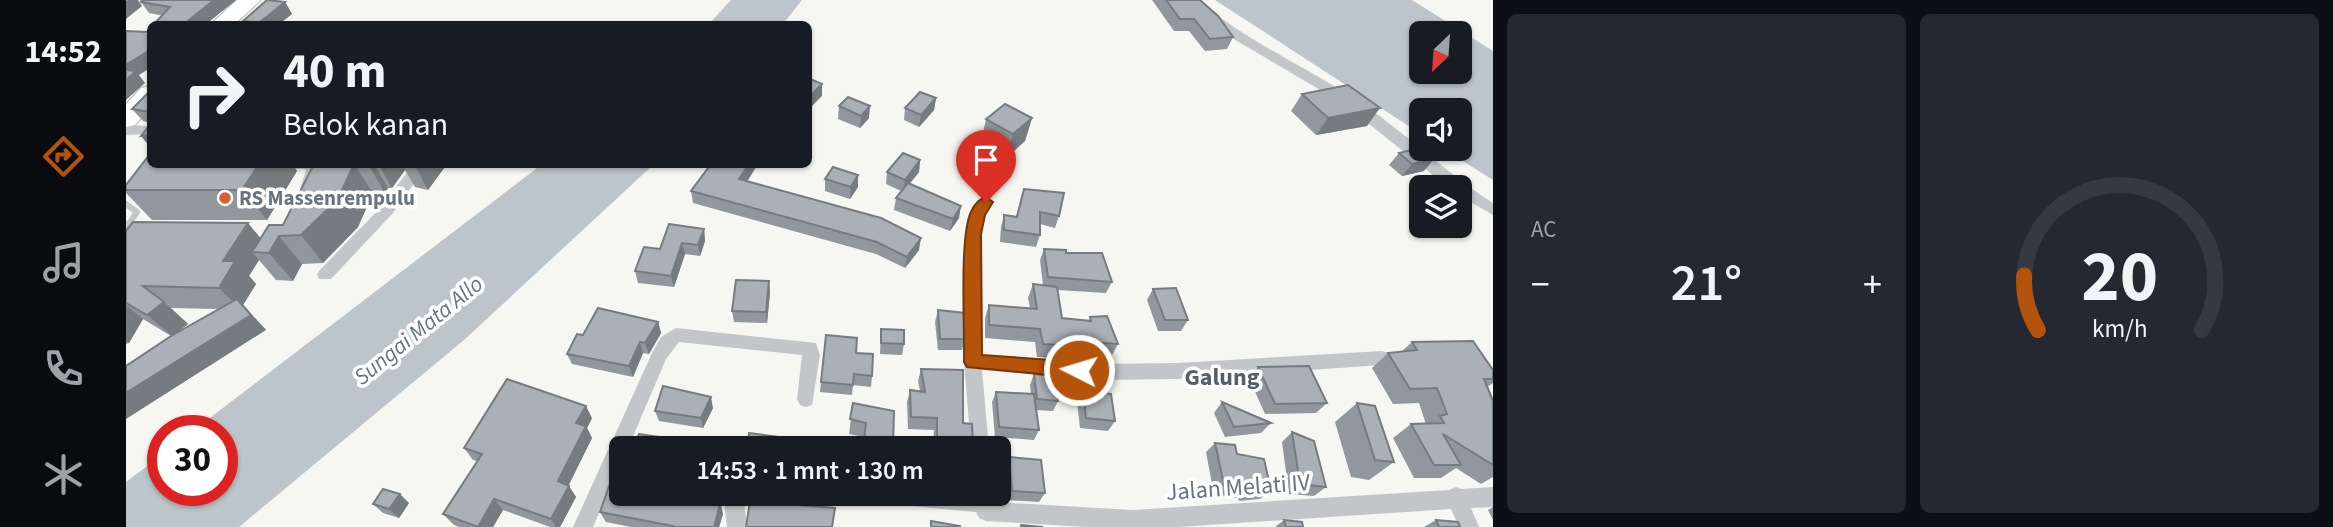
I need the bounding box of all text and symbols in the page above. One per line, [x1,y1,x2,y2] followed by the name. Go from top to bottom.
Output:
[1409,21,1472,84] north arrow
[1409,21,1472,238] map controls
[24,29,102,75] text: 14:52
[283,37,387,107] text: 40 m
[168,49,259,140] icon: right
[1409,98,1472,161] button: sound
[283,102,448,148] text: Belok kanan
[956,130,1016,202] pin
[39,132,88,181] icon: directions
[967,141,1005,179] icon: arrive
[1409,175,1472,238] button: layers
[239,183,415,213] place label: RS Massenrempulu
[217,190,233,206] marker: RS Massenrempulu
[1531,213,1556,246] text: AC
[2081,225,2158,329] text: 20
[39,238,88,287] icon: music
[1671,247,1742,321] text: 21°
[1531,258,1550,312] text: −
[1863,258,1882,312] text: +
[347,268,490,393] water label: Sungai Mata Allo
[2092,310,2147,346] text: km/h
[1042,333,1116,407] position arrow
[39,344,88,393] icon: phone
[1185,360,1260,395] district label: Galung
[147,415,238,506] speed limit sign: 30
[39,450,88,499] icon: climate
[696,452,924,489] text: 14:53 · 1 mnt · 130 m
[1165,465,1312,510] street label: Jalan Melati IV

